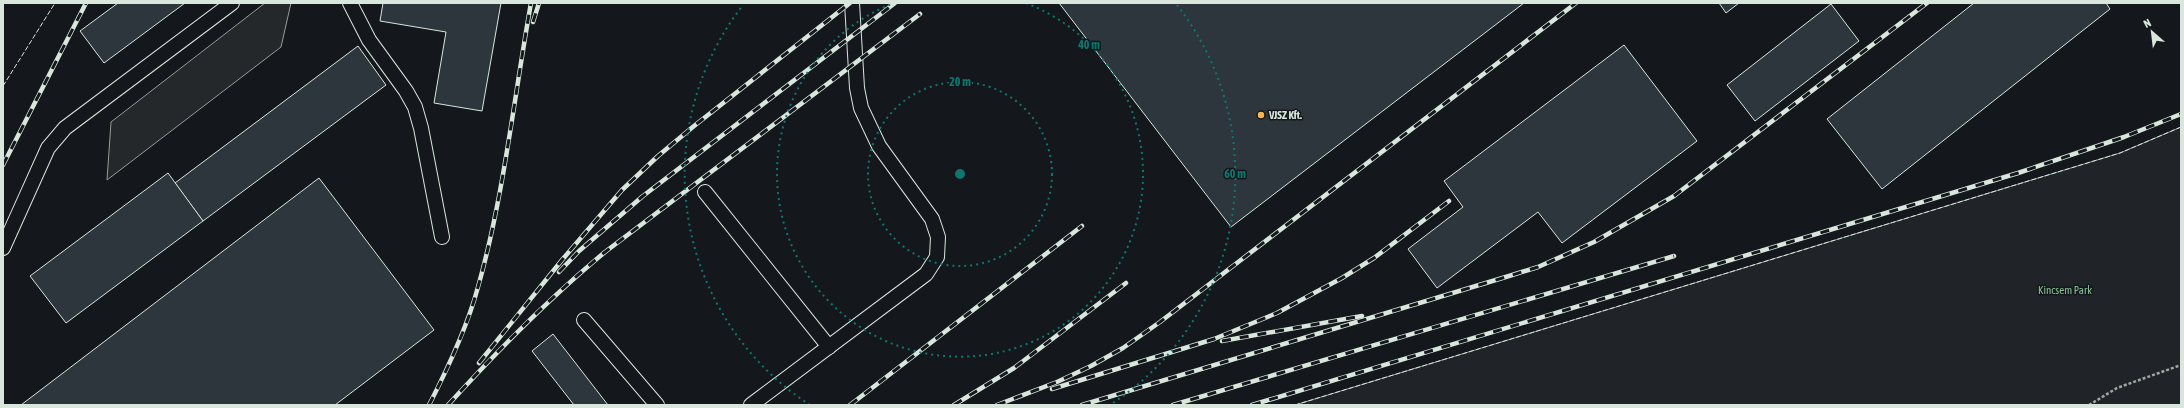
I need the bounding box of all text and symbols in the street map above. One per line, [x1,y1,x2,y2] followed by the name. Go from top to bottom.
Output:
[2132,12,2172,52] north arrow
[2142,16,2153,30] text: N
[1077,38,1100,52] text: 40 m
[949,75,971,89] text: 20 m
[1268,109,1302,121] place label: VJSZ Kft.
[1256,110,1266,120] marker: VJSZ Kft.
[953,167,967,181] centre of rings
[1224,167,1246,181] text: 60 m
[2038,284,2092,296] park label: Kincsem Park

